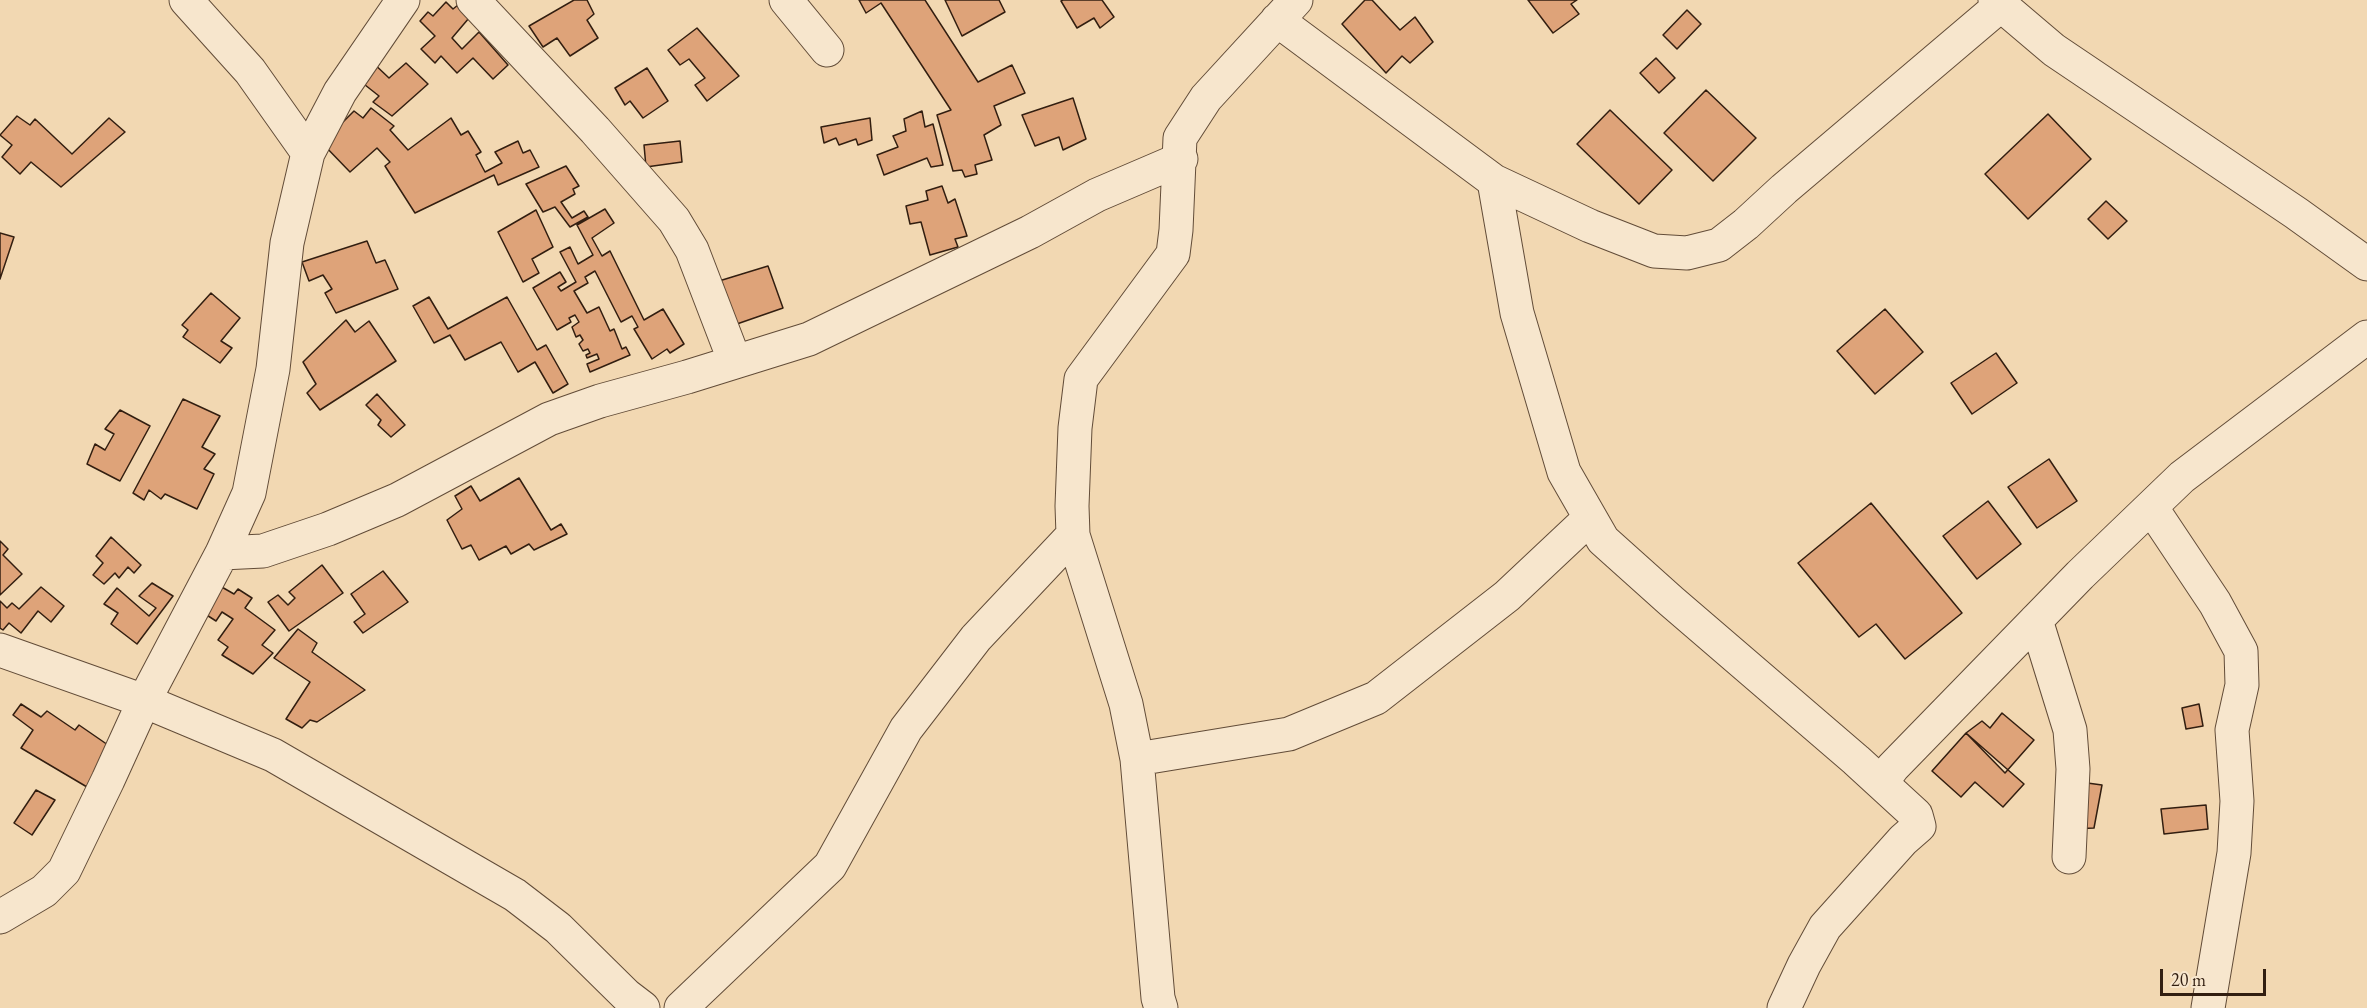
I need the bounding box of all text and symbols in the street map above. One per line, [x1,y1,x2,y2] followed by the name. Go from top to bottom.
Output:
[2163,957,2270,995] scale bar
[2171,968,2206,991] text: 20 m

